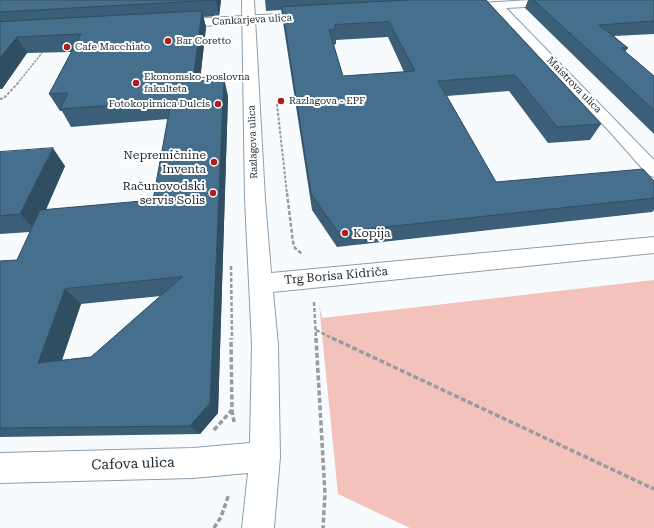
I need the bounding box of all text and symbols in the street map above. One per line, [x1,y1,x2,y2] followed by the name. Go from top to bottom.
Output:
[212,12,292,28] street label: Cankarjeva ulica
[176,35,231,47] place label: Bar Coretto
[163,36,173,46] marker: Bar Coretto
[75,41,150,53] place label: Cafe Macchiato
[62,42,72,52] marker: Cafe Macchiato
[544,54,604,116] street label: Maistrova ulica
[144,71,250,94] place label: Ekonomsko-poslovna fakulteta
[131,78,141,88] marker: Ekonomsko-poslovna fakulteta
[289,95,365,107] place label: Razlagova - EPF
[276,96,286,106] marker: Razlagova - EPF
[109,98,210,110] place label: Fotokopirnica Dulcis
[213,99,223,109] marker: Fotokopirnica Dulcis
[246,105,260,179] street label: Razlagova ulica
[123,148,206,176] place label: Nepremičnine Inventa
[209,157,219,167] marker: Nepremičnine Inventa
[122,179,205,207] place label: Računovodski servis Solis
[208,188,218,198] marker: Računovodski servis Solis
[353,226,391,240] place label: Kopija
[340,228,350,238] marker: Kopija
[283,264,389,288] street label: Trg Borisa Kidriča
[91,454,175,474] street label: Cafova ulica

